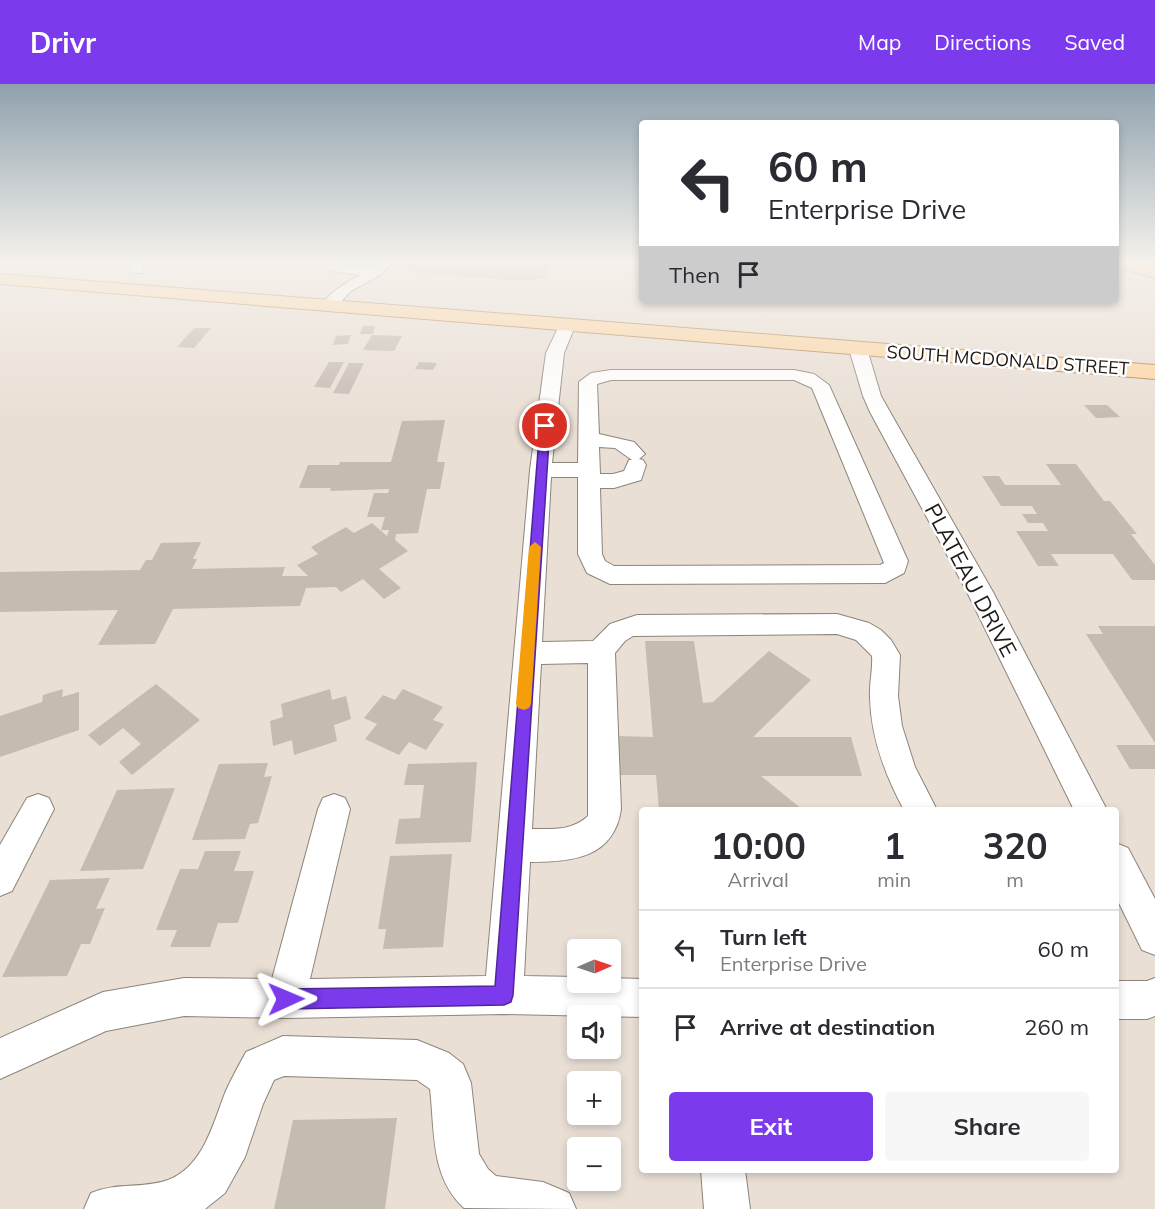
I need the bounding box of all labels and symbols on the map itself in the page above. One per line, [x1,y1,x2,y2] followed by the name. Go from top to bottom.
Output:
[886,340,1130,380] street label: SOUTH MCDONALD STREET
[519,400,570,451] pin
[919,498,1023,662] street label: PLATEAU DRIVE
[567,939,621,993] north arrow
[254,967,318,1031] position arrow

